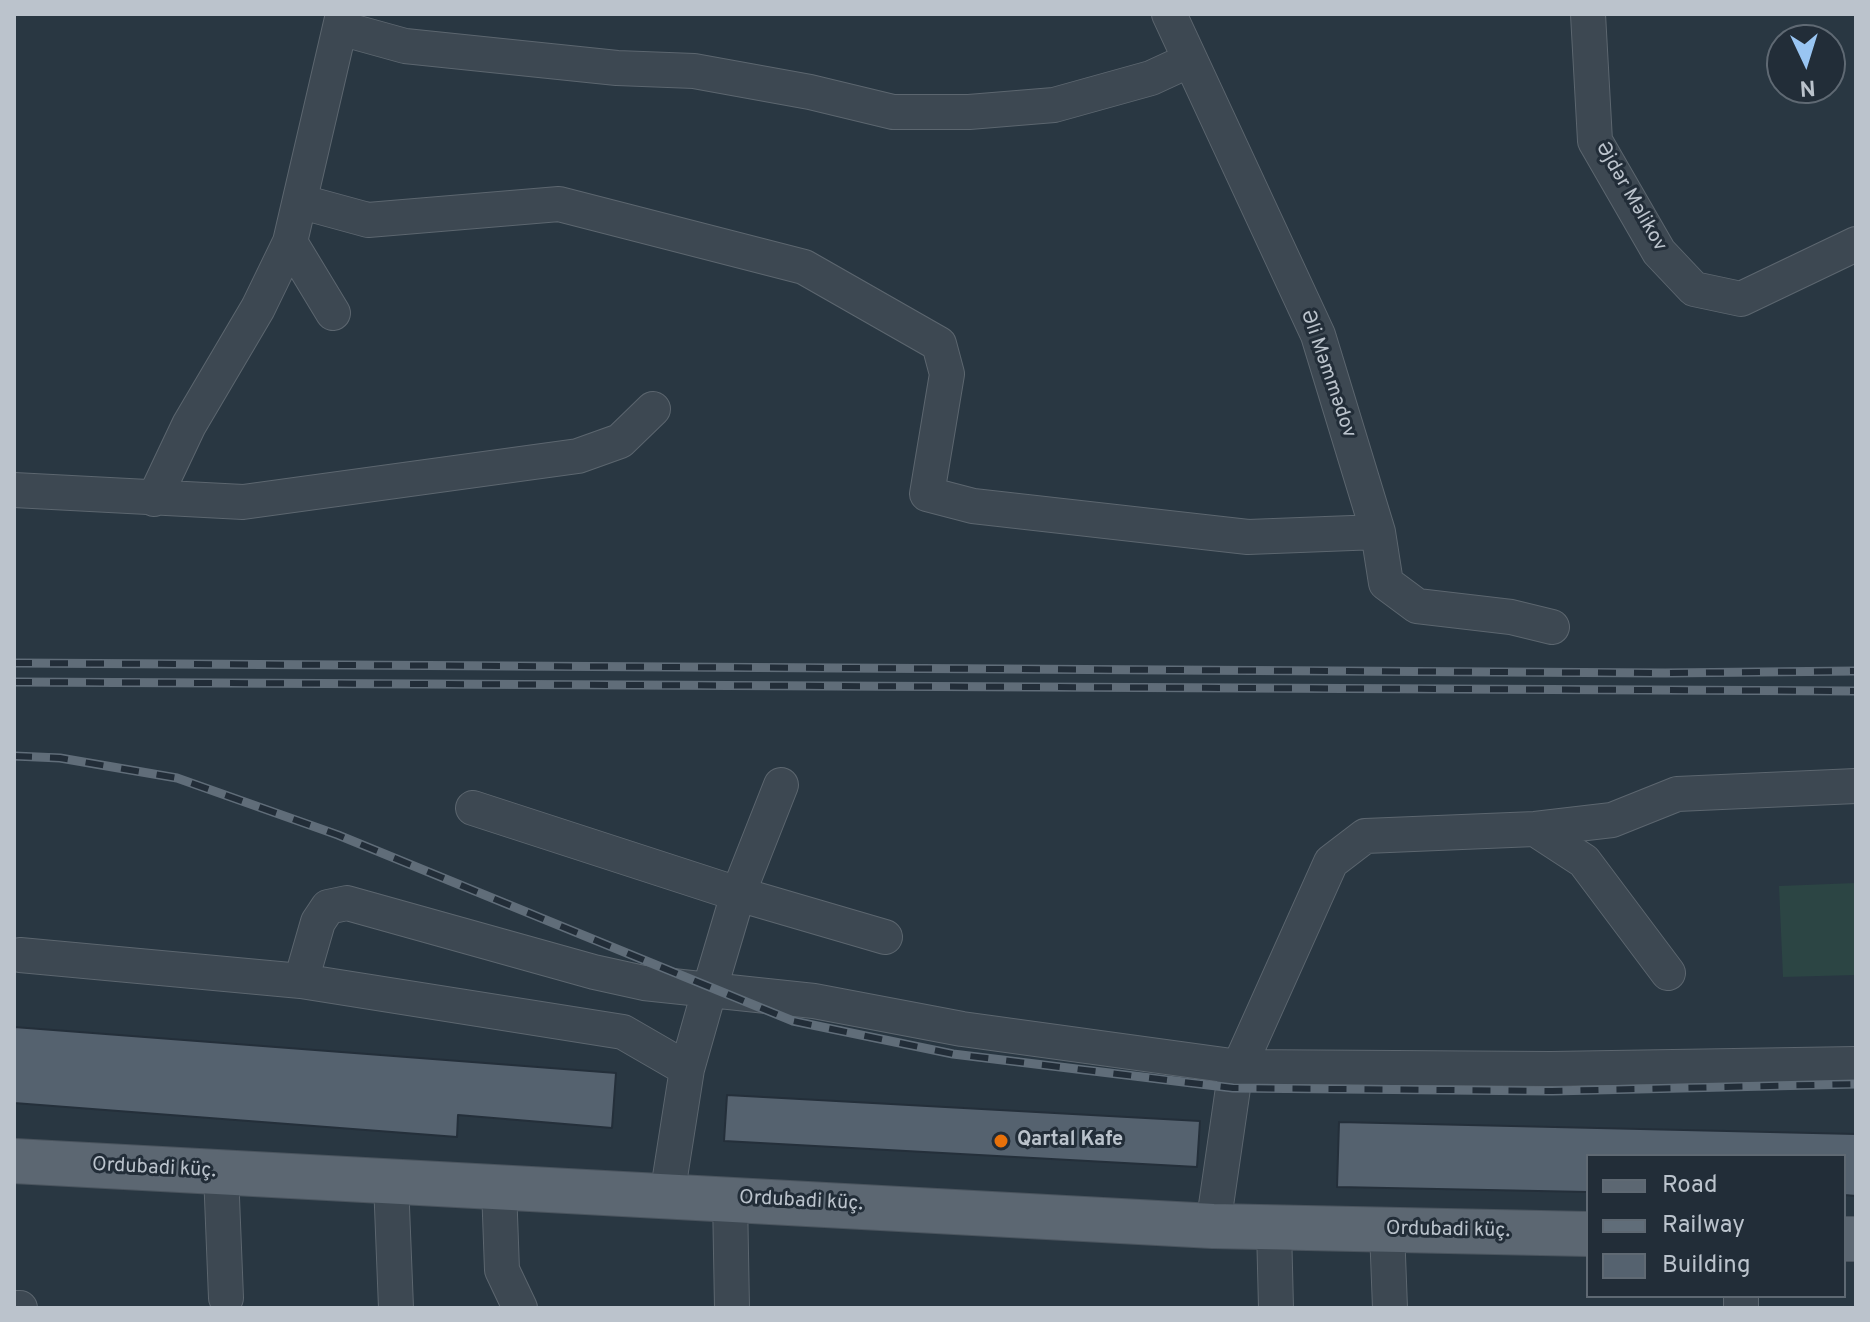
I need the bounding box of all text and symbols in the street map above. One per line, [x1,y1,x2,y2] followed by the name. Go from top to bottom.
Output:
[1766,24,1846,104] north arrow
[1799,72,1816,100] text: N
[1589,138,1671,256] street label: Əjdər Məlikov
[1294,307,1360,441] street label: Əli Məmmədov
[1017,1129,1123,1153] place label: Qartal Kafe
[992,1132,1010,1150] marker: Qartal Kafe
[91,1154,217,1184] street label: Ordubadi küç.
[1586,1154,1846,1298] legend
[1662,1171,1718,1201] text: Road
[738,1187,864,1217] street label: Ordubadi küç.
[1662,1211,1745,1241] text: Railway
[1386,1218,1510,1244] street label: Ordubadi küç.
[1662,1251,1751,1281] text: Building

